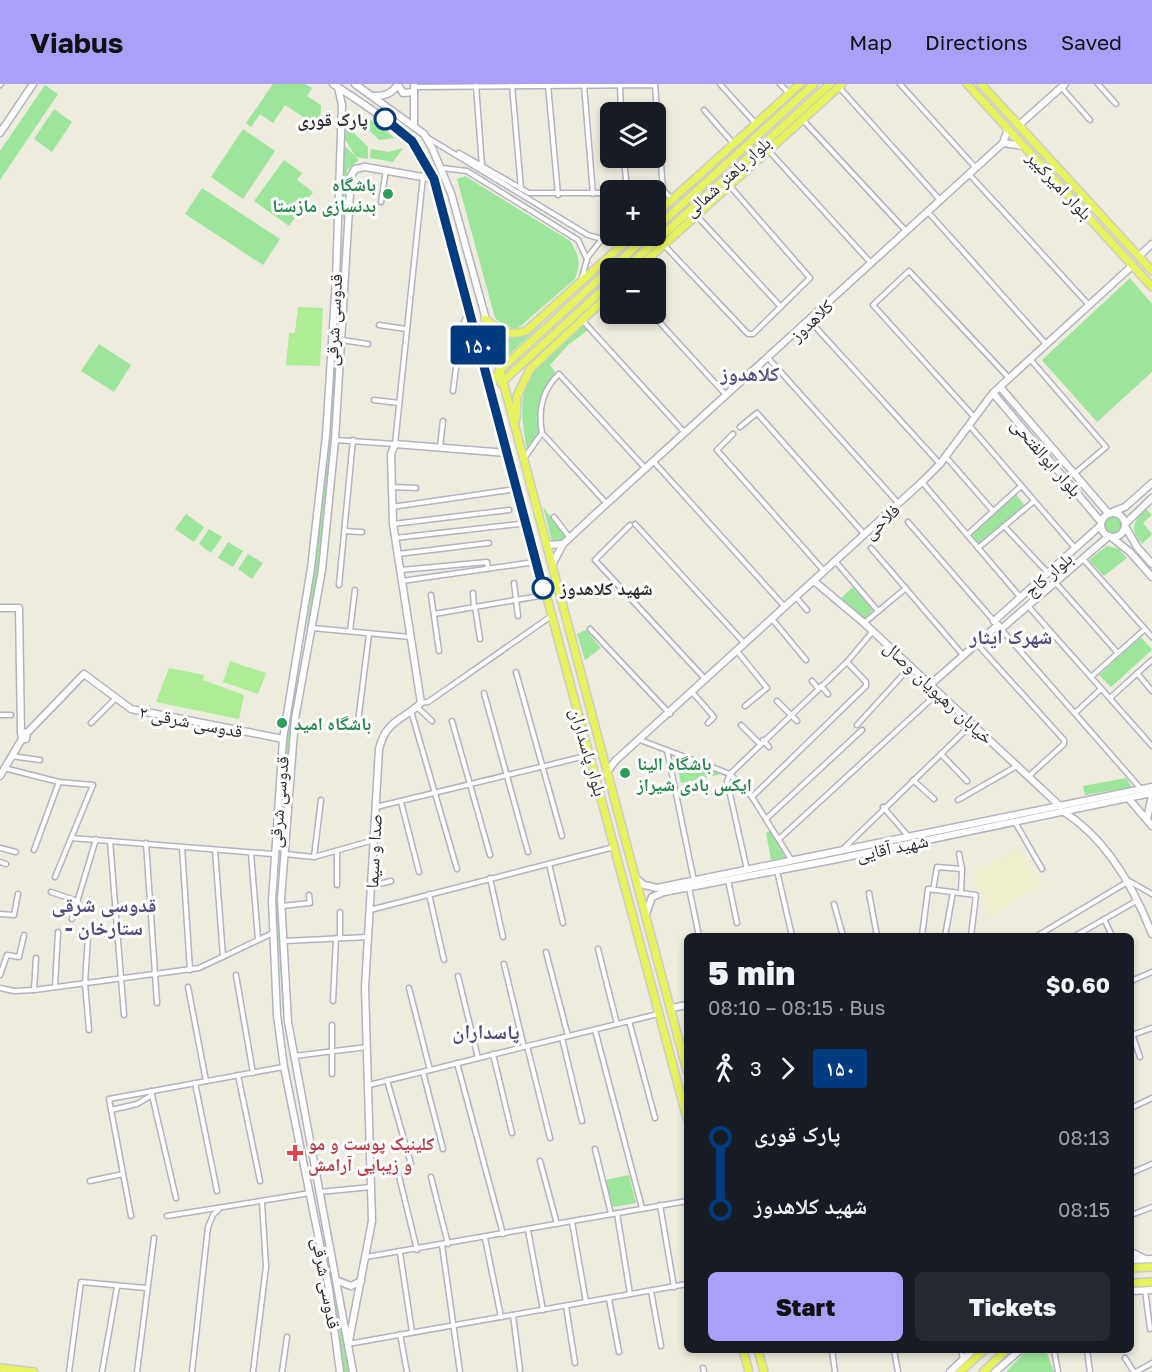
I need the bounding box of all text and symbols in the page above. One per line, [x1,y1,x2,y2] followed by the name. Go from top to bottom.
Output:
[30,26,123,59] text: Viabus
[849,29,892,55] text: Map
[925,29,1028,55] text: Directions
[1061,29,1122,55] text: Saved
[600,102,666,324] map controls
[600,102,666,168] button: layers
[297,108,368,131] place label: پارک قوری
[374,108,396,130] marker: پارک قوری
[679,131,776,221] street label: بلوار باهنر شمالی
[1021,145,1097,224] street label: بلوار امیرکبیر
[272,173,376,217] place label: باشگاه بدنسازی مازستا
[600,180,666,246] button: +
[381,187,395,201] marker: باشگاه بدنسازی مازستا
[600,258,666,324] button: −
[320,273,347,367] street label: قدوسی شرقی
[784,294,838,346] street label: کلاهدوز
[444,326,512,364] line badge: ۱۵۰
[463,332,493,358] text: ۱۵۰
[720,361,780,385] district label: کلاهدوز
[1006,413,1087,502] street label: بلوار ابوالفتحی
[858,499,905,544] street label: فلاحی
[1019,547,1078,603] street label: بلوار کاج
[532,577,554,599] marker: شهید کلاهدوز
[559,577,653,599] place label: شهید کلاهدوز
[969,624,1052,649] district label: شهرک ایثار
[879,636,998,749] street label: خیابان رهپویان وصال
[137,700,245,743] street label: قدوسی شرقی ۲
[565,705,612,799] street label: بلوار پاسداران
[294,712,371,735] place label: باشگاه امید
[275,716,289,730] marker: باشگاه امید
[636,752,752,796] place label: باشگاه الینا ایکس بادی شیراز
[263,755,294,849] street label: قدوسی شرقی
[618,766,632,780] marker: باشگاه الینا ایکس بادی شیراز
[360,813,386,889] street label: صدا و سیما
[854,829,930,866] street label: شهید آقایی
[51,892,157,940] district label: قدوسی شرقی - ستارخان
[708,953,795,992] text: 5 min
[1046,971,1110,998] text: $0.60
[708,995,885,1019] text: 08:10 – 08:15 · Bus
[452,1019,520,1044] district label: پاسداران
[708,1052,741,1085] icon: walk
[771,1052,804,1085] icon: forward
[825,1055,855,1081] text: ۱۵۰
[750,1056,762,1080] text: 3
[754,1120,840,1147] text: پارک قوری
[1058,1125,1110,1149] text: 08:13
[308,1132,434,1176] place label: کلینیک پوست و مو و زیبایی آرامش
[286,1144,304,1162] marker: کلینیک پوست و مو و زیبایی آرامش
[754,1192,867,1219] text: شهید کلاهدوز
[1058,1197,1110,1221] text: 08:15
[307,1236,346,1331] street label: قدوسی شرقی
[708,1272,903,1341] button: Start
[915,1272,1110,1341] button: Tickets

